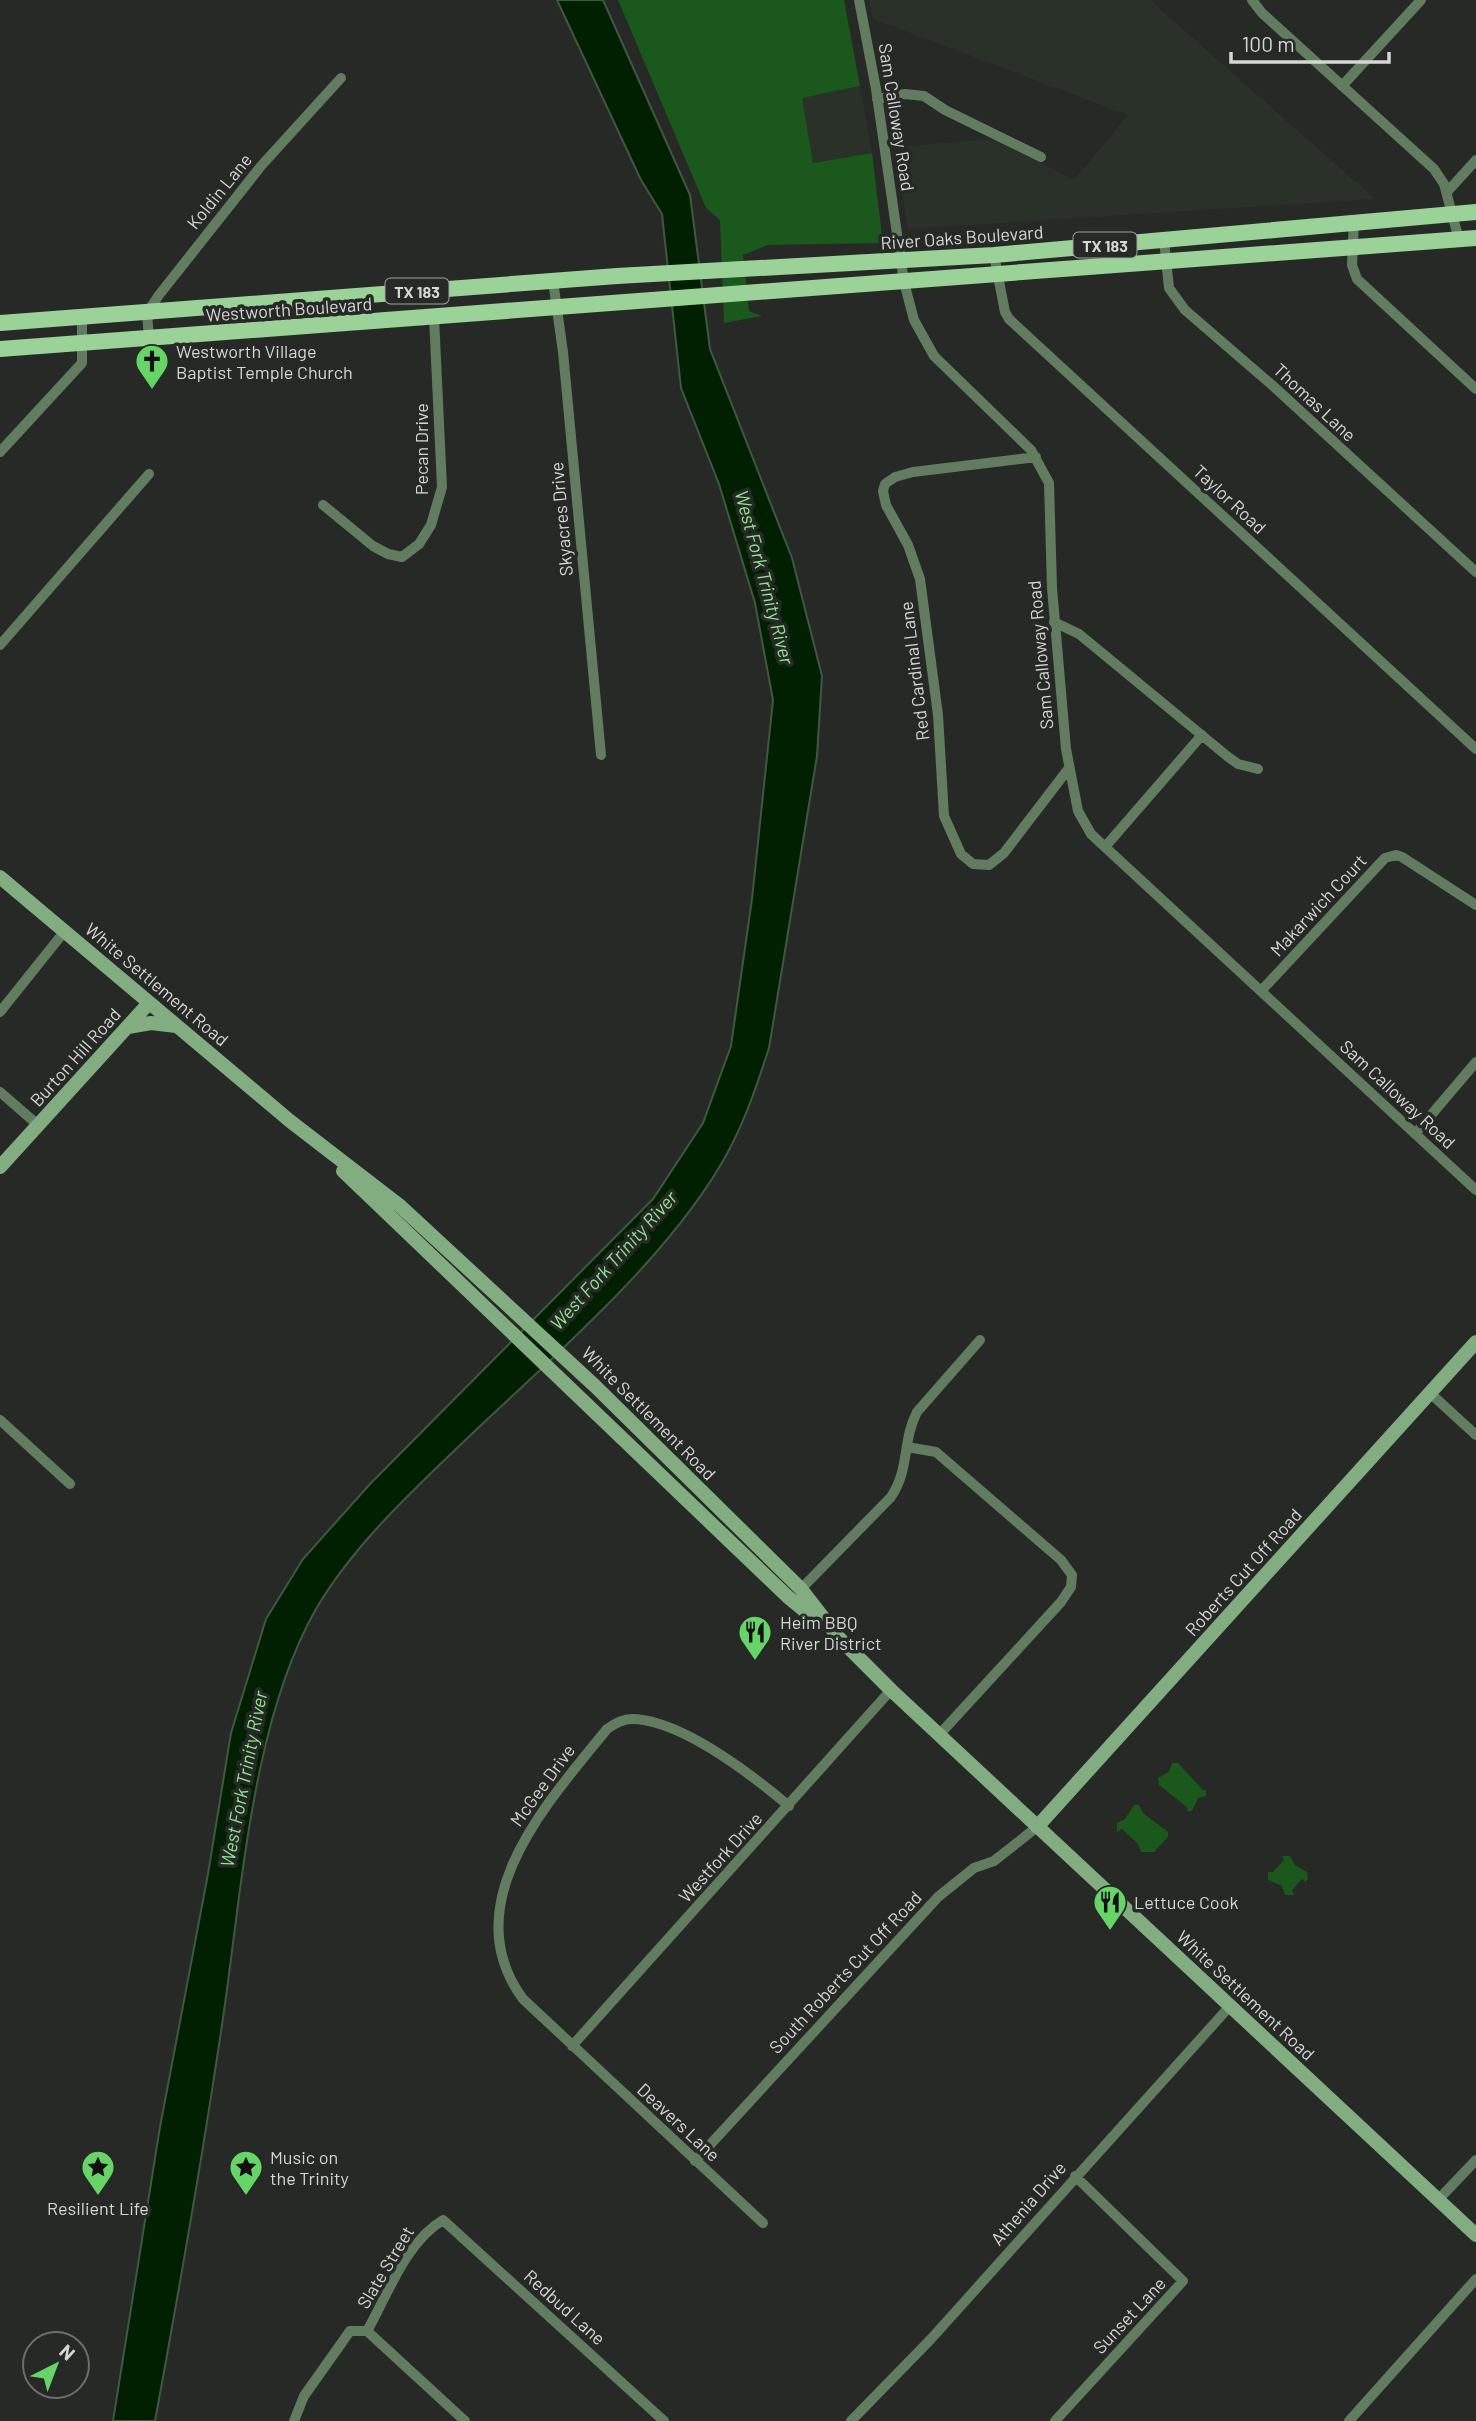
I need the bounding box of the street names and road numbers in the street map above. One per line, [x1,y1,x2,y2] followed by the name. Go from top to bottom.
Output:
[874,41,920,193] street label: Sam Calloway Road
[182,149,256,233] street label: Koldin Lane
[880,220,1044,254] street label: River Oaks Boulevard
[1074,232,1136,258] road number: TX 183
[386,278,448,304] road number: TX 183
[205,292,373,326] street label: Westworth Boulevard
[1269,358,1361,446] street label: Thomas Lane
[410,403,432,495] street label: Pecan Drive
[1189,460,1271,538] street label: Taylor Road
[545,461,577,577] street label: Skyacres Drive
[1023,580,1057,730] street label: Sam Calloway Road
[895,600,933,742] street label: Red Cardinal Lane
[1265,850,1371,960] street label: Makarwich Court
[81,918,233,1050] street label: White Settlement Road
[25,1003,125,1111] street label: Burton Hill Road
[1336,1035,1460,1153] street label: Sam Calloway Road
[577,1341,721,1485] street label: White Settlement Road
[1180,1504,1306,1640] street label: Roberts Cut Off Road
[505,1740,579,1830] street label: McGee Drive
[674,1807,766,1907] street label: Westfork Drive
[764,1886,926,2058] street label: South Roberts Cut Off Road
[1173,1925,1319,2065] street label: White Settlement Road
[633,2078,725,2166] street label: Deavers Lane
[986,2157,1070,2249] street label: Athenia Drive
[352,2222,418,2312] street label: Slate Street
[520,2265,610,2349] street label: Redbud Lane
[1088,2272,1170,2358] street label: Sunset Lane

